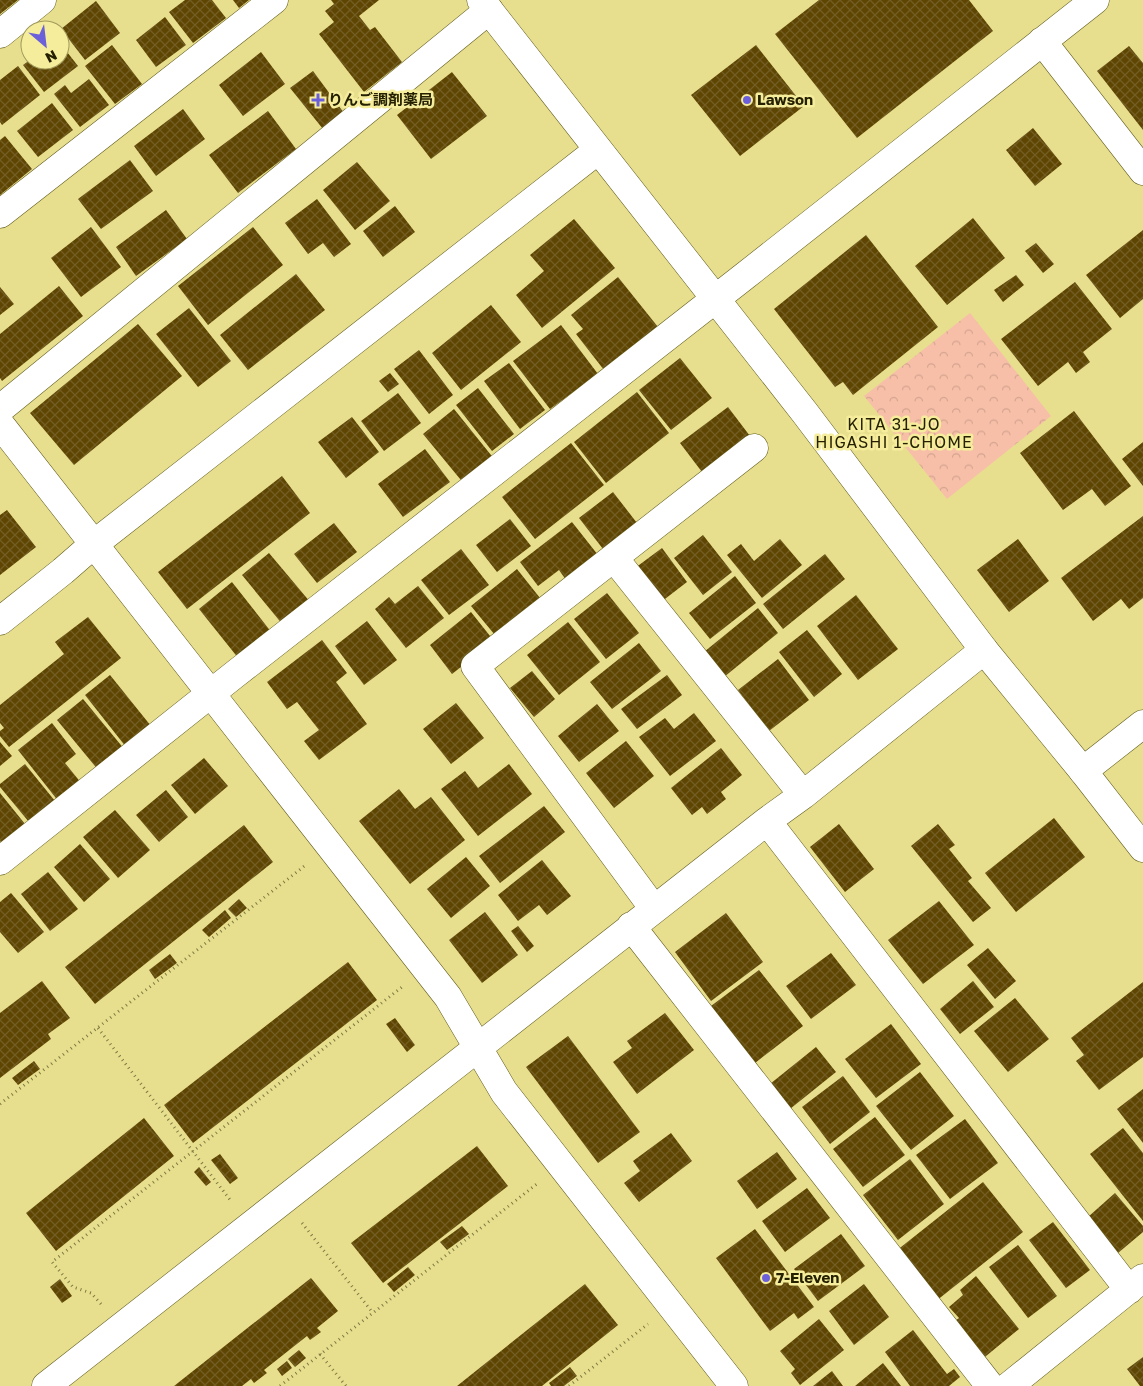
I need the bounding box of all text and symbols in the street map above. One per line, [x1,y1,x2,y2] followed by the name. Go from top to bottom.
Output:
[20,20,70,70] north arrow
[43,47,60,67] text: N
[328,90,433,108] place label: りんご調剤薬局
[757,90,813,108] place label: Lawson
[312,94,324,106] marker: りんご調剤薬局
[741,94,753,106] marker: Lawson
[815,414,973,452] district label: KITA 31-JO HIGASHI 1-CHOME
[776,1268,839,1286] place label: 7-Eleven
[760,1272,772,1284] marker: 7-Eleven

